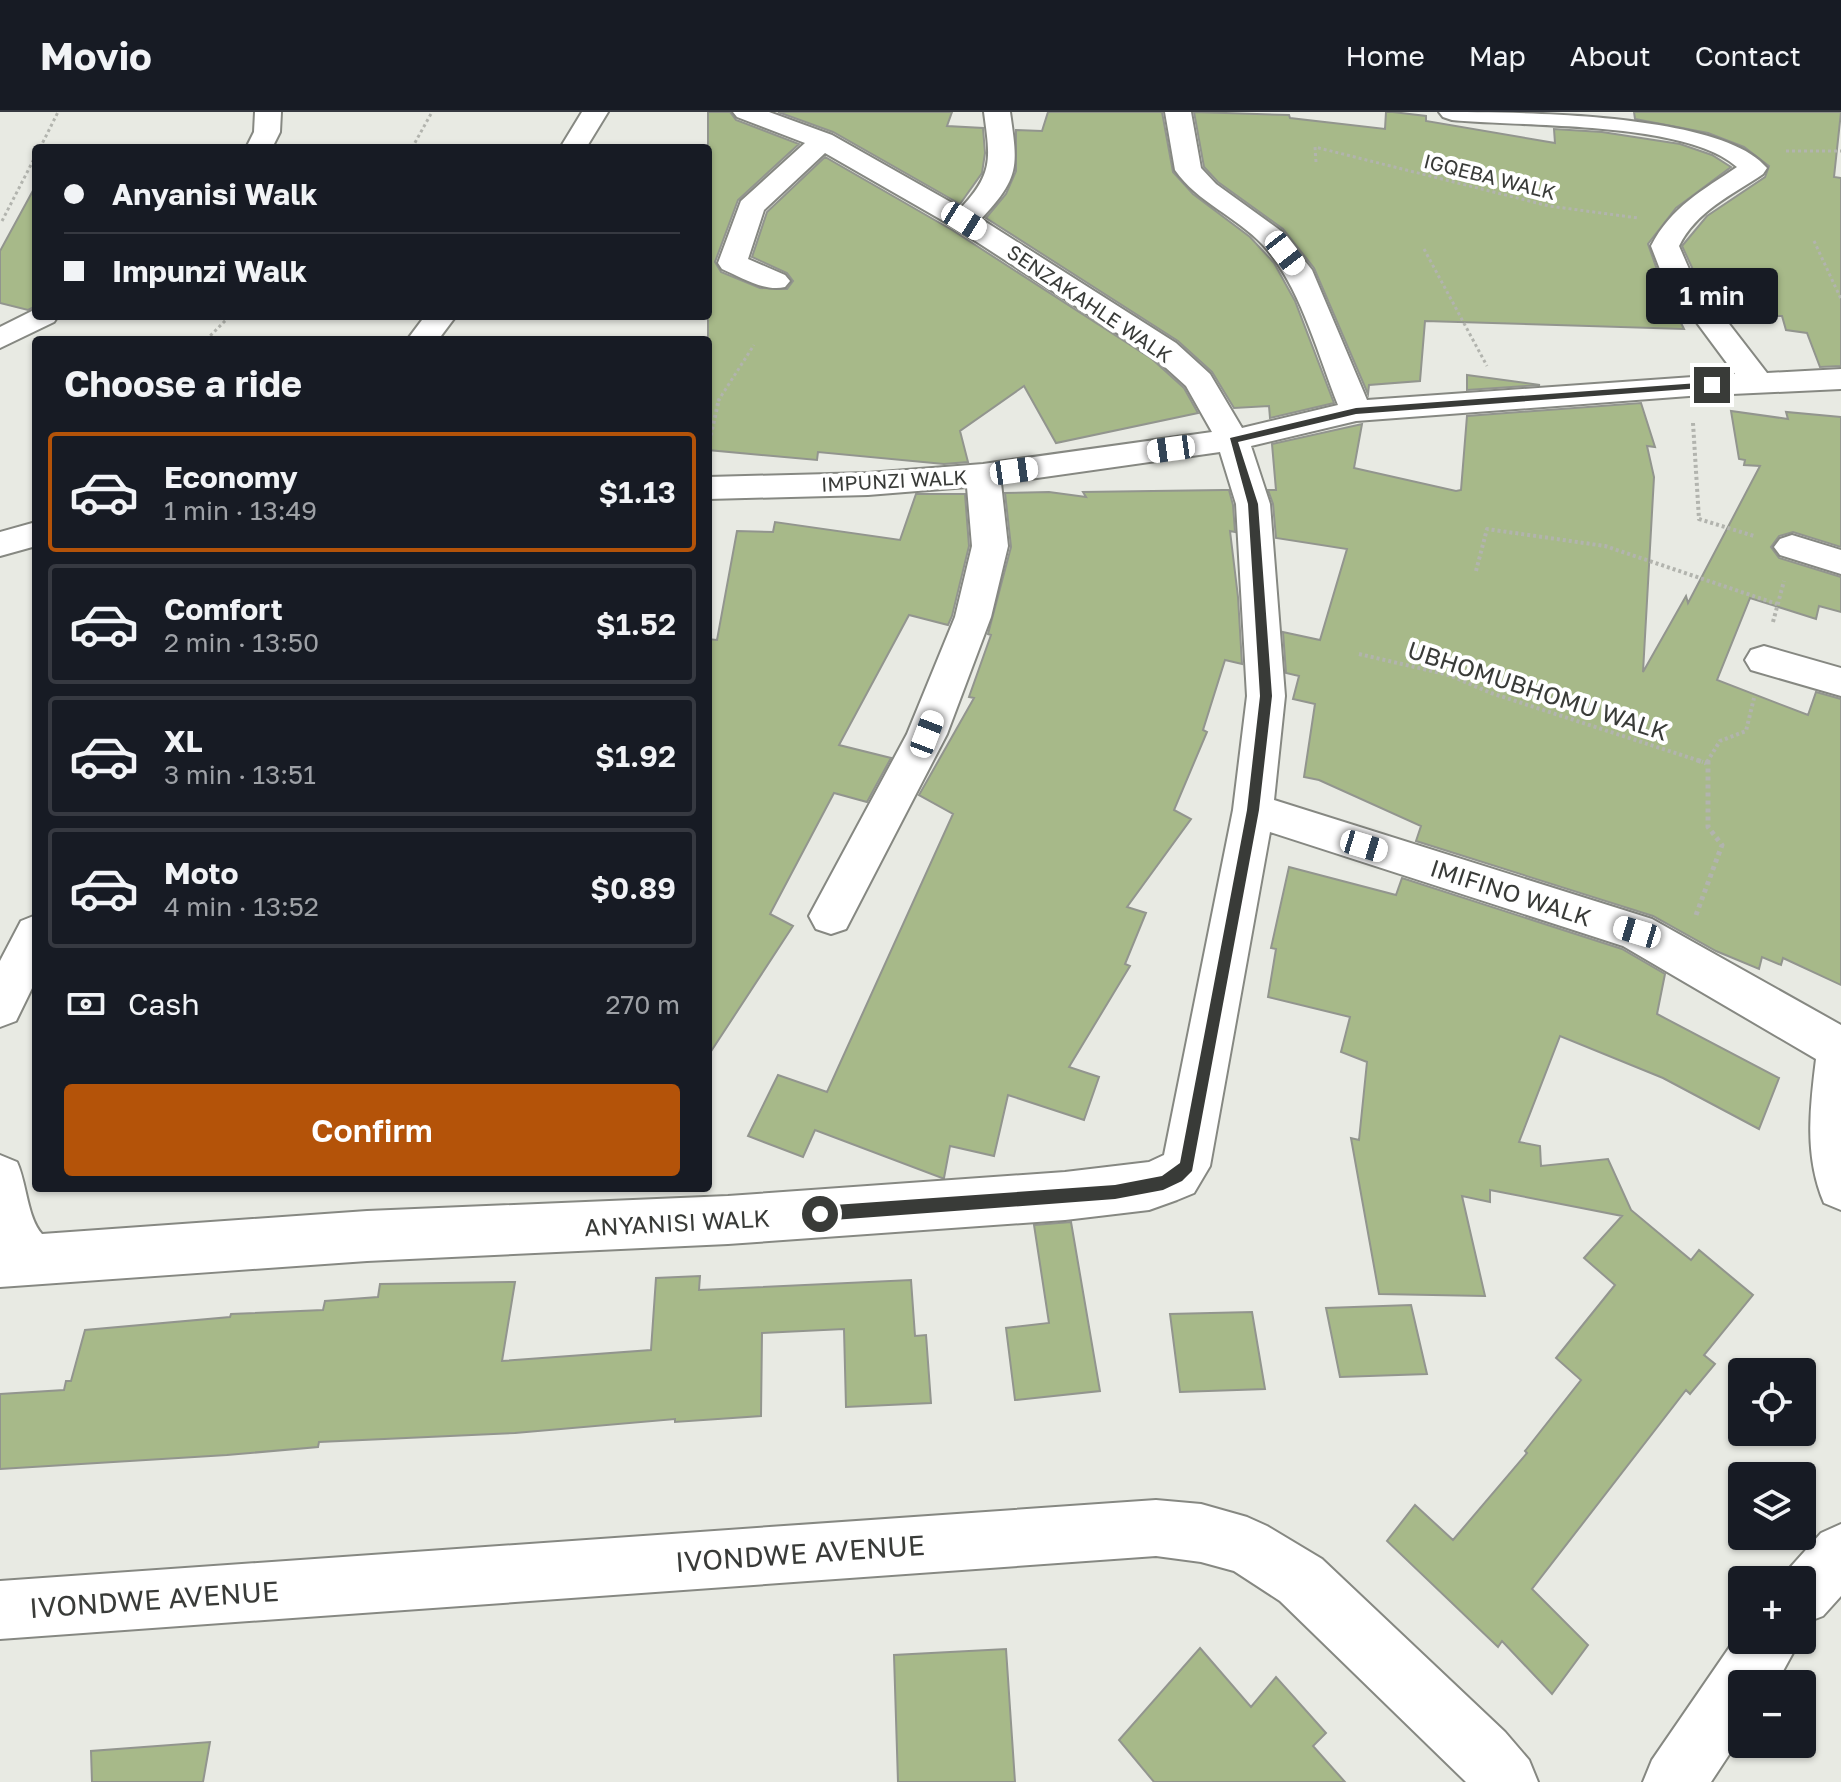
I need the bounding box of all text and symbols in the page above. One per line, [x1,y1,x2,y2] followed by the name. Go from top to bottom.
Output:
[40,33,152,78] text: Movio
[1346,39,1425,72] text: Home
[1469,39,1526,72] text: Map
[1570,39,1651,72] text: About
[1695,39,1801,72] text: Contact
[1421,148,1559,204] street label: IGQEBA WALK
[112,176,318,212] text: Anyanisi Walk
[937,198,991,244] car
[1261,227,1309,279] car
[1003,239,1177,367] street label: SENZAKAHLE WALK
[112,253,307,289] text: Impunzi Walk
[1646,269,1778,325] callout: 1 min
[1679,280,1745,311] text: 1 min
[64,362,302,405] text: Choose a ride
[1694,367,1730,403] route end
[1146,434,1196,464] car
[68,456,140,528] icon: car
[989,456,1039,486] car
[164,459,298,495] text: Economy
[820,464,968,496] street label: IMPUNZI WALK
[599,474,676,510] text: $1.13
[164,495,317,526] text: 1 min · 13:49
[68,588,140,660] icon: car
[164,591,283,627] text: Comfort
[596,606,676,642] text: $1.52
[164,627,319,658] text: 2 min · 13:50
[1404,634,1672,746] street label: UBHOMUBHOMU WALK
[907,707,947,761] car
[68,720,140,792] icon: car
[164,723,203,759] text: XL
[595,738,676,774] text: $1.92
[164,759,316,790] text: 3 min · 13:51
[1338,828,1390,864] car
[68,852,140,924] icon: car
[1427,852,1595,932] street label: IMIFINO WALK
[164,855,239,891] text: Moto
[590,870,676,906] text: $0.89
[164,891,319,922] text: 4 min · 13:52
[1611,914,1663,950] car
[64,982,108,1026] icon: cash
[128,986,200,1022] text: Cash
[606,989,680,1020] text: 270 m
[64,1084,680,1176] button: Confirm
[802,1196,838,1232] route start
[583,1203,771,1241] street label: ANYANISI WALK
[1728,1358,1816,1758] map controls
[1728,1358,1816,1446] button: locate
[1728,1462,1816,1550] button: layers
[674,1528,926,1578] street label: IVONDWE AVENUE
[1728,1566,1816,1654] button: +
[28,1574,280,1624] street label: IVONDWE AVENUE
[1728,1670,1816,1758] button: −

